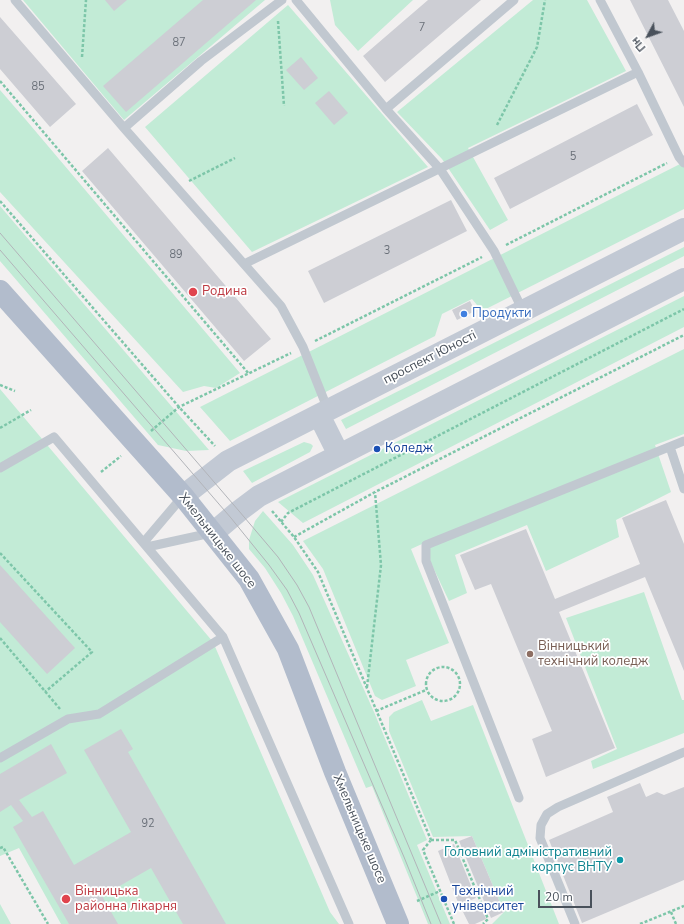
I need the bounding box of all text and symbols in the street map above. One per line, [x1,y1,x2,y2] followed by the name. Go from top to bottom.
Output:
[628,16,668,56] north arrow
[419,21,425,35] house number: 7
[628,34,649,55] text: Пн
[172,36,186,50] house number: 87
[31,80,45,94] house number: 85
[570,150,576,164] house number: 5
[384,244,390,258] house number: 3
[169,248,183,262] house number: 89
[202,284,247,300] place label: Родина
[187,286,199,298] marker: Родина
[472,306,532,322] place label: Продукти
[459,309,469,319] marker: Продукти
[381,328,479,388] street label: проспект Юності
[385,441,433,457] place label: Коледж
[372,444,382,454] marker: Коледж
[175,490,259,592] street label: Хмельницьке шосе
[538,639,648,670] place label: Вінницький технічний коледж
[525,649,535,659] marker: Вінницький технічний коледж
[329,772,389,886] street label: Хмельницьке шосе
[141,817,155,831] house number: 92
[444,845,612,876] place label: Головний адміністративний корпус ВНТУ
[615,855,625,865] marker: Головний адміністративний корпус ВНТУ
[540,882,594,908] scale bar
[75,884,177,915] place label: Вінницька районна лікарня
[452,884,524,915] place label: Технічний університет
[545,889,573,905] text: 20 m
[60,893,72,905] marker: Вінницька районна лікарня
[439,894,449,904] marker: Технічний університет

